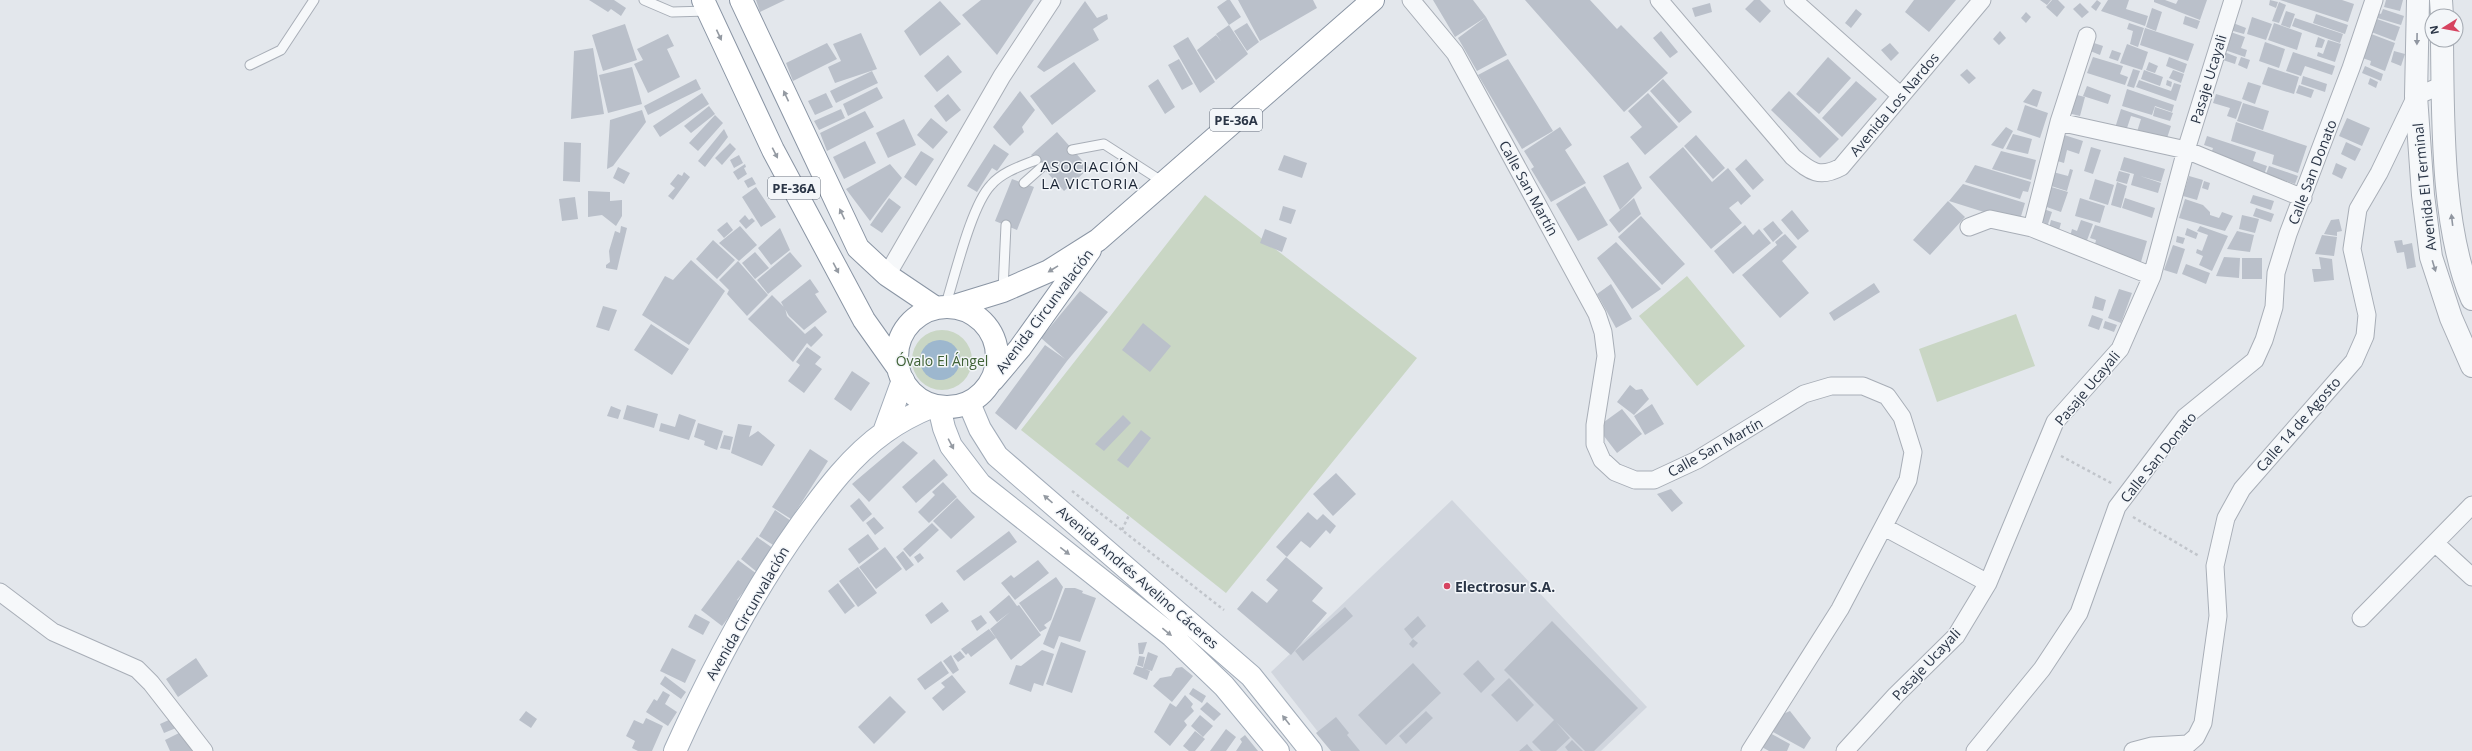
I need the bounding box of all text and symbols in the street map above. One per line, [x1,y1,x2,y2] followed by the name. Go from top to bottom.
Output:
[2424,8,2464,48] north arrow
[2425,24,2442,36] text: N
[716,30,722,41] one-way arrow
[2185,32,2231,126] street label: Pasaje Ucayali
[2414,33,2420,46] one-way arrow
[1845,48,1943,160] street label: Avenida Los Nardos
[783,91,789,102] one-way arrow
[1210,109,1262,131] road number: PE-36A
[2283,117,2341,227] street label: Calle San Donato
[2408,122,2440,252] street label: Avenida El Terminal
[1495,137,1563,239] street label: Calle San Martín
[772,147,778,159] one-way arrow
[1040,156,1140,193] district label: ASOCIACIÓN LA VICTORIA
[768,177,820,199] road number: PE-36A
[839,208,845,220] one-way arrow
[2449,214,2455,226] one-way arrow
[991,245,1097,377] street label: Avenida Circunvalación
[2431,260,2437,272] one-way arrow
[833,262,840,273] one-way arrow
[1047,265,1059,272] one-way arrow
[2050,347,2124,429] street label: Pasaje Ucayali
[896,351,988,370] park label: Óvalo El Ángel
[2252,373,2344,475] street label: Calle 14 de Agosto
[2116,408,2200,506] street label: Calle San Donato
[1664,413,1766,481] street label: Calle San Martín
[948,438,954,450] one-way arrow
[1042,495,1053,504] one-way arrow
[1053,501,1223,653] street label: Avenida Andrés Avelino Cáceres
[701,543,793,683] street label: Avenida Circunvalación
[1059,547,1070,556] one-way arrow
[1455,577,1555,596] place label: Electrosur S.A.
[1442,581,1452,591] marker: Electrosur S.A.
[1888,624,1964,704] street label: Pasaje Ucayali
[1161,628,1172,636] one-way arrow
[1282,715,1291,726] one-way arrow

